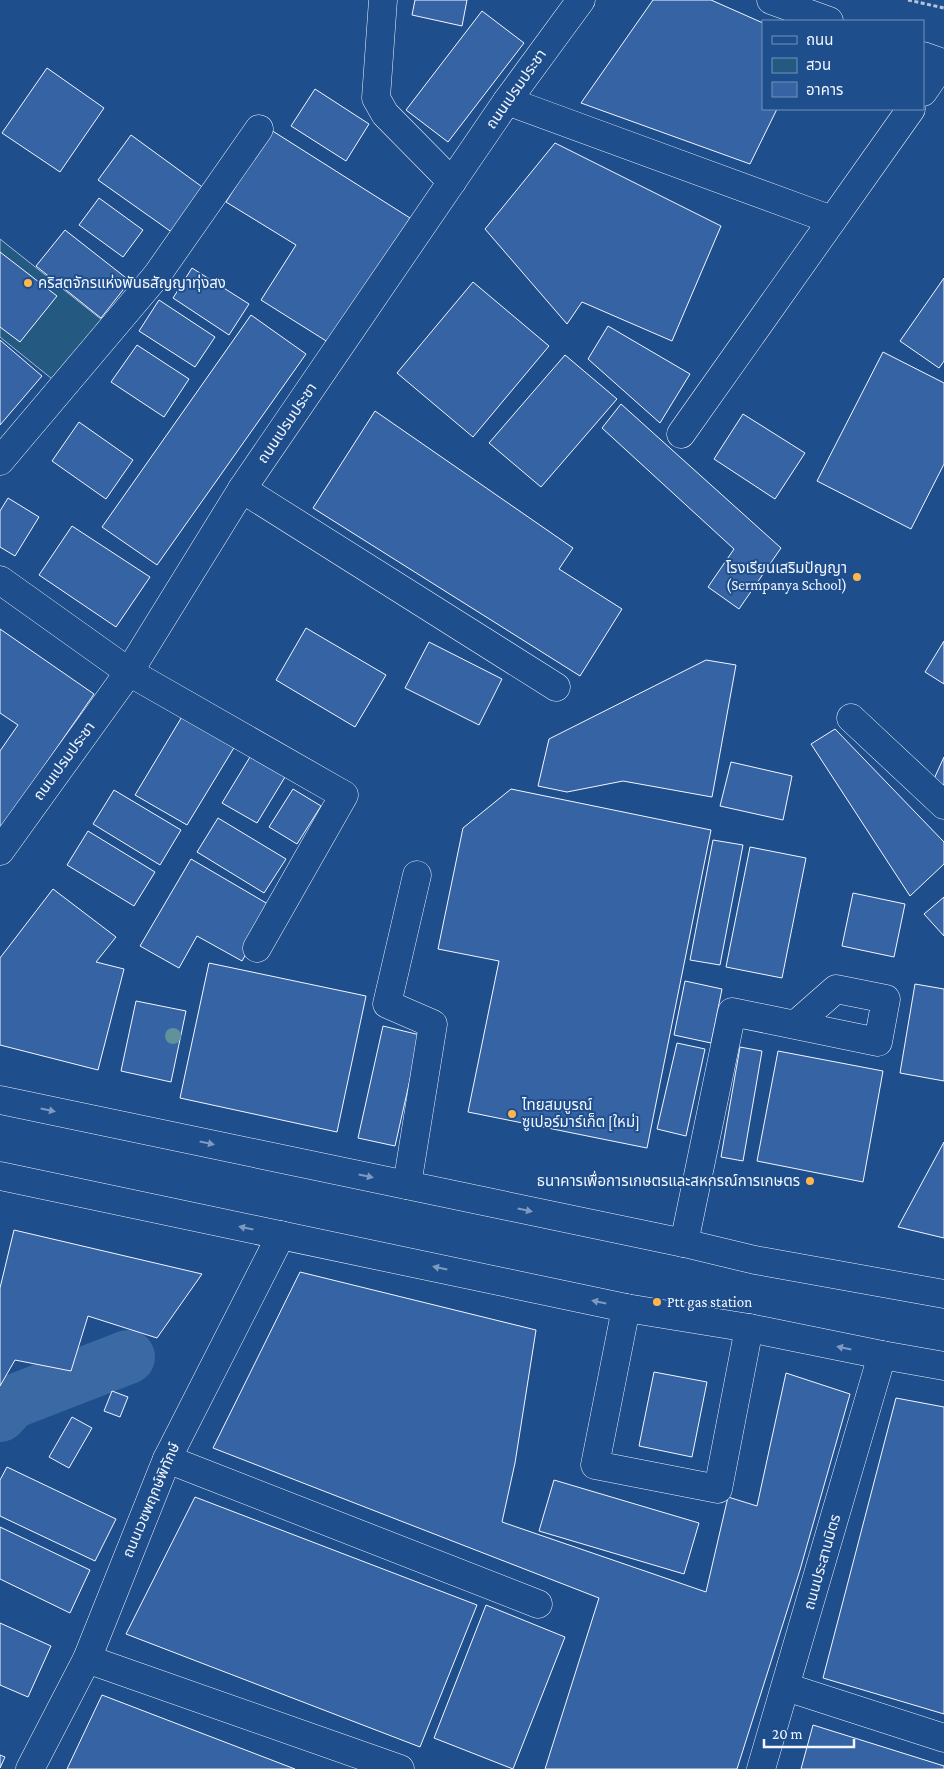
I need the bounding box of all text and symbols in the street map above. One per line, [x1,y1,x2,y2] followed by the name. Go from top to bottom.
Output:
[762,20,924,110] legend
[806,32,833,48] text: ถนน
[483,46,549,132] street label: ถนนเปรมประชา
[806,57,831,73] text: สวน
[806,82,843,98] text: อาคาร
[38,274,226,292] place label: คริสตจักรแห่งพันธสัญญาทุ่งสง
[22,277,34,289] marker: คริสตจักรแห่งพันธสัญญาทุ่งสง
[254,380,320,466] street label: ถนนเปรมประชา
[726,560,847,594] place label: โรงเรียนเสริมปัญญา (Sermpanya School)
[851,571,863,583] marker: โรงเรียนเสริมปัญญา (Sermpanya School)
[30,719,98,803] street label: ถนนเปรมประชา
[521,1097,640,1131] place label: ไทยสมบูรณ์ ซูเปอร์มาร์เก็ต [ใหม่]
[40,1106,55,1114] one-way arrow
[506,1108,518,1120] marker: ไทยสมบูรณ์ ซูเปอร์มาร์เก็ต [ใหม่]
[199,1139,214,1147] one-way arrow
[537,1170,800,1189] place label: ธนาคารเพื่อการเกษตรและสหกรณ์การเกษตร
[358,1173,374,1181] one-way arrow
[804,1175,816,1187] marker: ธนาคารเพื่อการเกษตรและสหกรณ์การเกษตร
[517,1206,532,1214] one-way arrow
[238,1223,254,1231] one-way arrow
[431,1264,447,1272] one-way arrow
[667,1294,752,1311] place label: Ptt gas station
[651,1296,663,1308] marker: Ptt gas station
[591,1298,606,1306] one-way arrow
[837,1344,852,1352] one-way arrow
[119,1440,183,1560] street label: ถนนเวชพฤกษ์พิทักษ์
[801,1512,843,1612] street label: ถนนประสานมิตร
[764,1716,854,1748] scale bar
[772,1726,803,1742] text: 20 m

